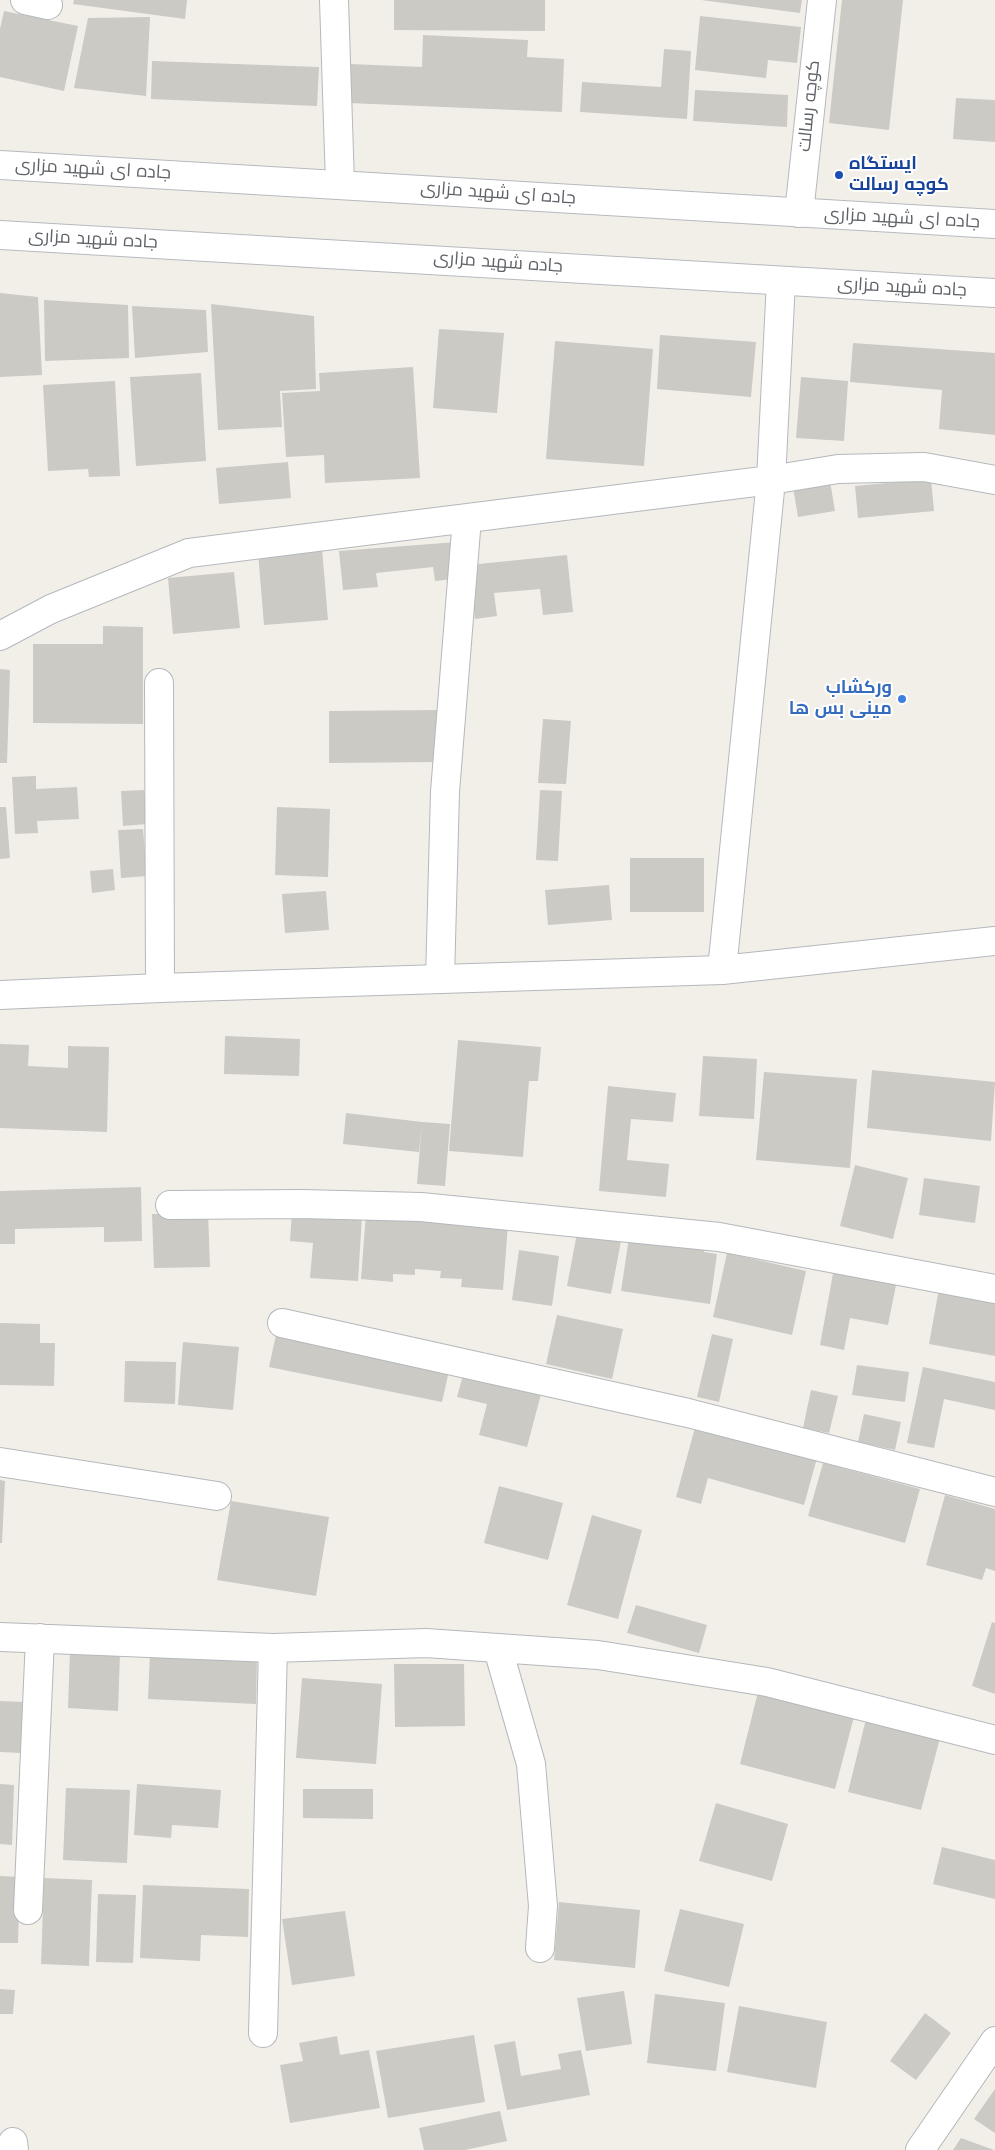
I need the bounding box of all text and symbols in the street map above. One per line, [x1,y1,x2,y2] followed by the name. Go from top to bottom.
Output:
[794,59,826,153] street label: کوچه رسالت
[849,154,949,196] place label: ایستگاه کوچه رسالت
[15,155,171,185] street label: جاده ای شهید مزاری
[833,169,845,181] marker: ایستگاه کوچه رسالت
[419,178,577,210] street label: جاده ای شهید مزاری
[824,204,980,234] street label: جاده ای شهید مزاری
[28,226,158,254] street label: جاده شهید مزاری
[433,248,563,278] street label: جاده شهید مزاری
[837,274,967,302] street label: جاده شهید مزاری
[789,678,892,721] place label: ورکشاب مینی بس ها
[896,693,908,705] marker: ورکشاب مینی بس ها

